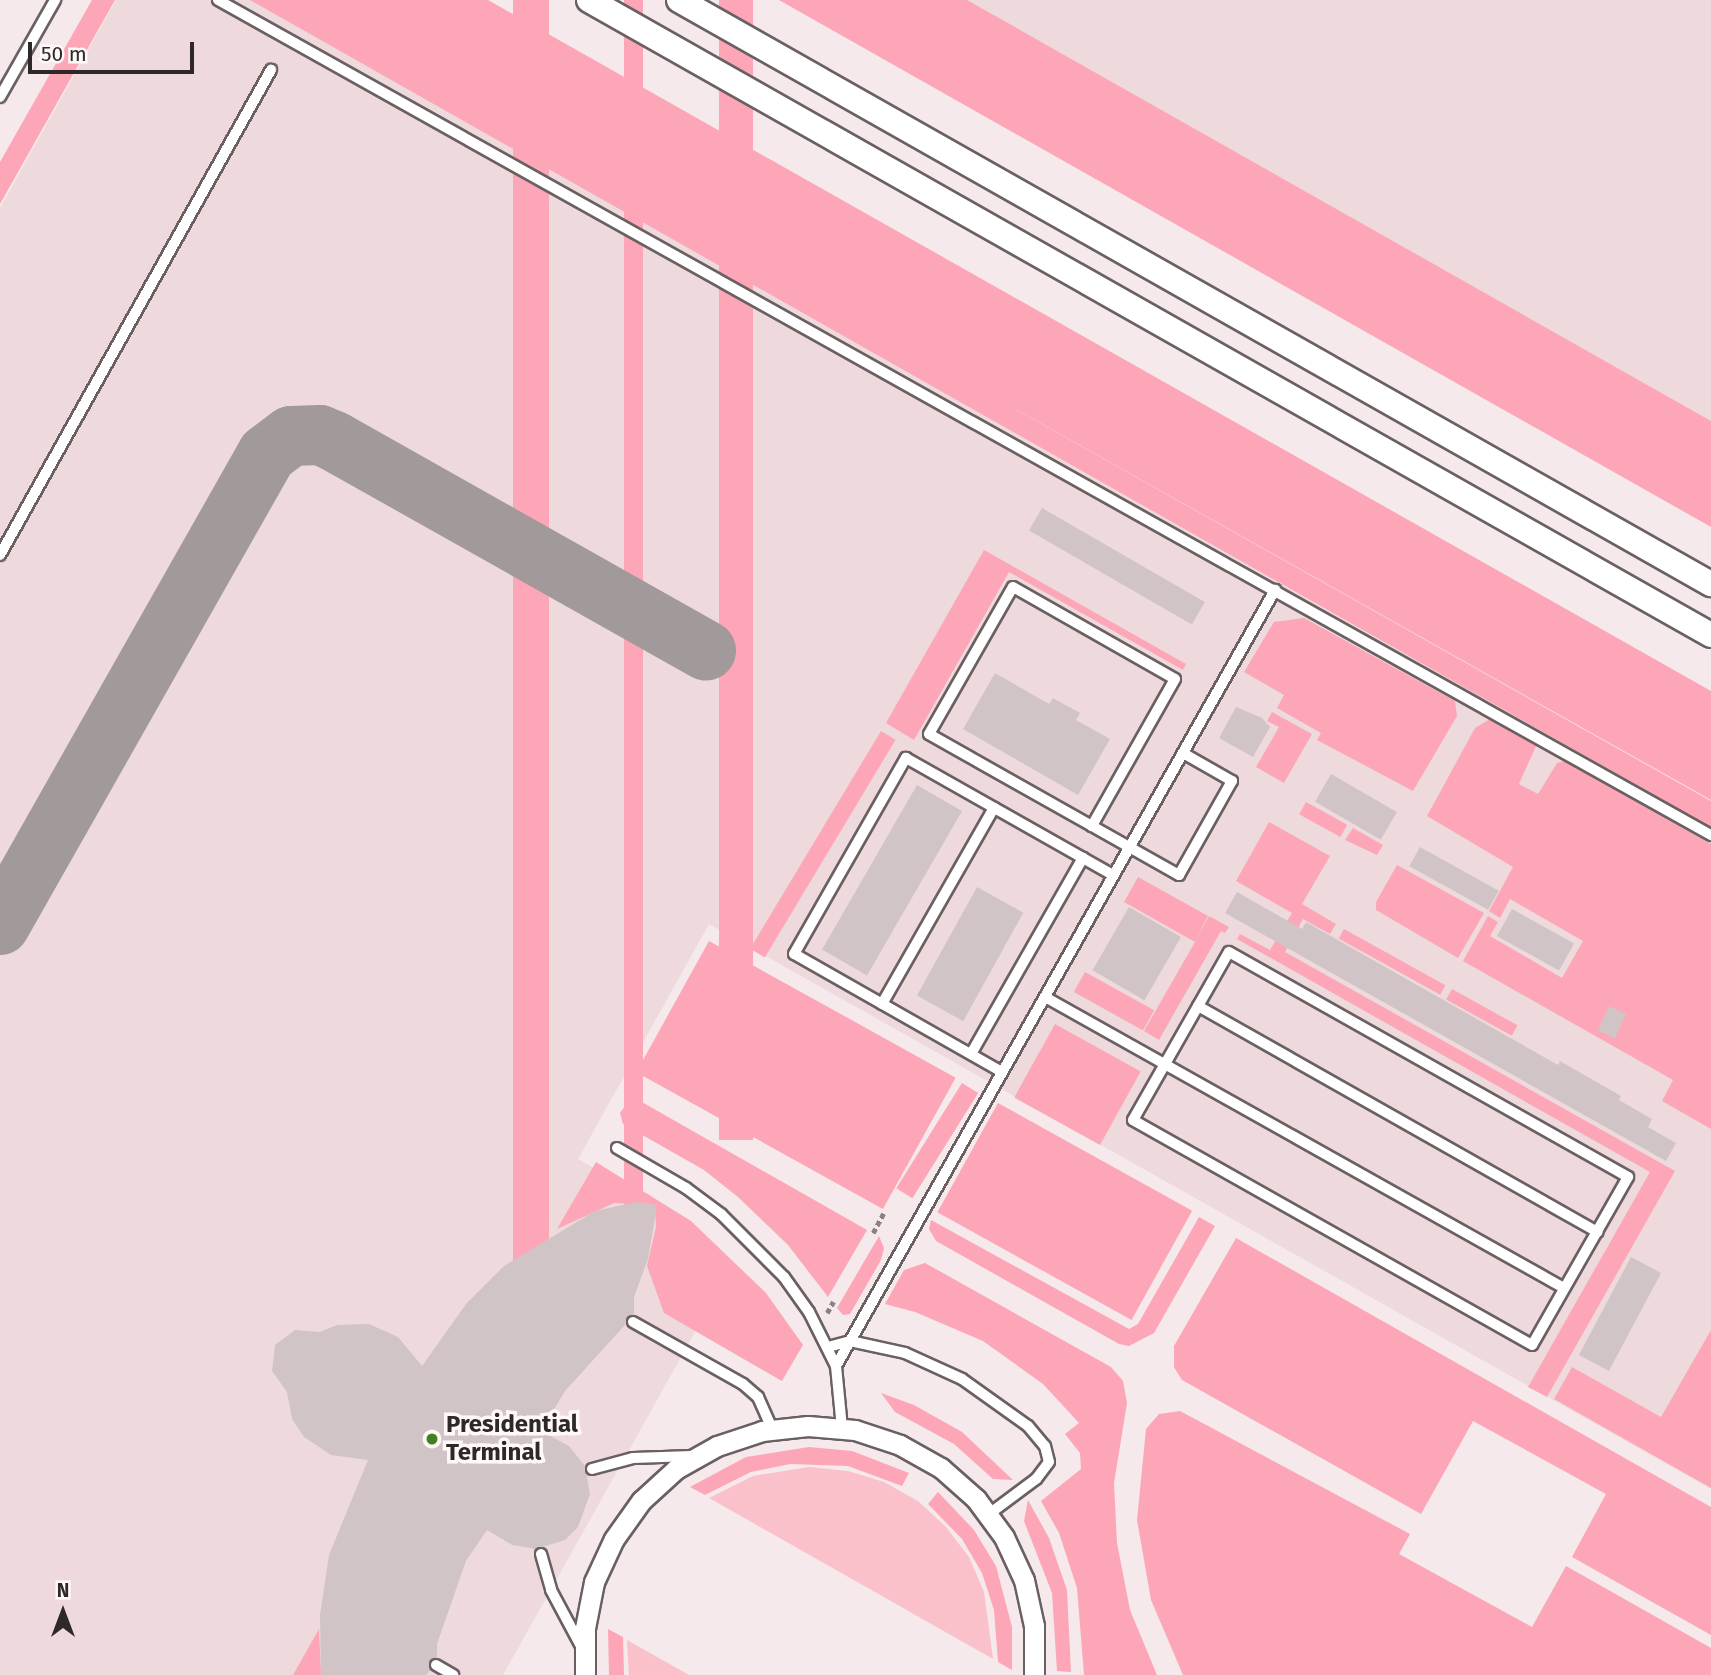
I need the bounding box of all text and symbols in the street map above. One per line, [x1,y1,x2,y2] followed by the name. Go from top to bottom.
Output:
[32,28,198,72] scale bar
[41,41,87,67] text: 50 m
[446,1411,578,1467] place label: Presidential Terminal
[424,1431,440,1447] marker: Presidential Terminal
[28,1577,98,1647] north arrow
[57,1579,69,1602] text: N

